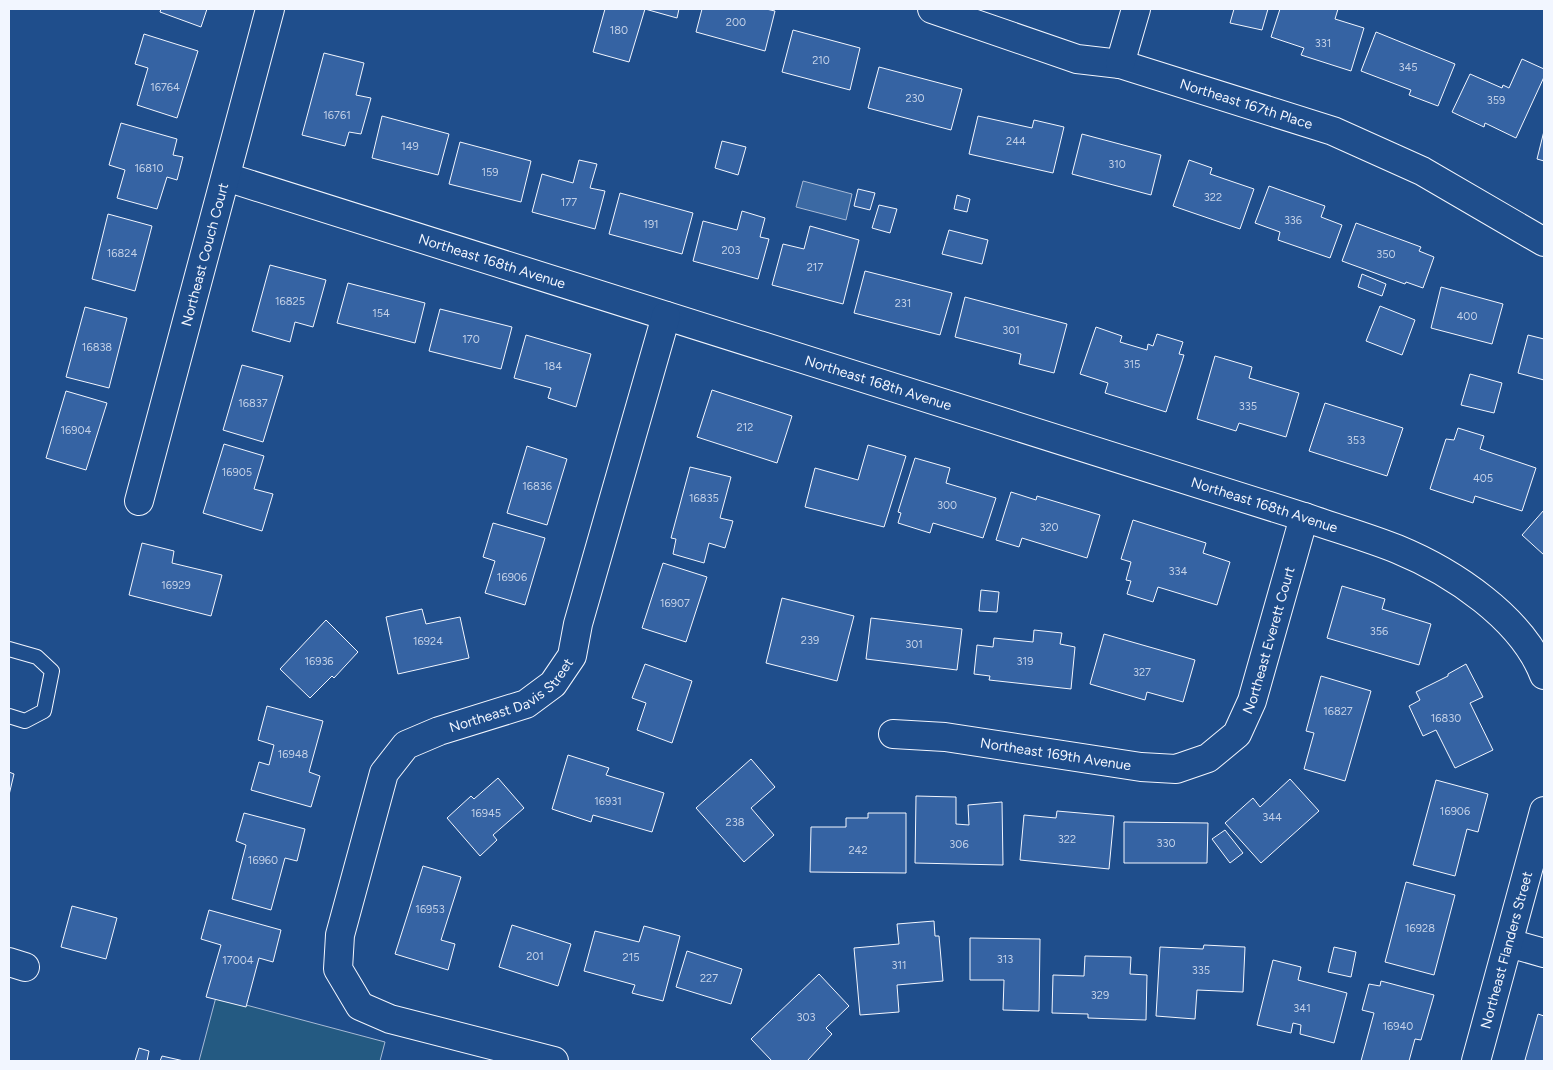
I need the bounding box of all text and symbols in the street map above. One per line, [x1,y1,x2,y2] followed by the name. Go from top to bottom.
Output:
[726,16,746,29] house number: 200
[610,24,628,37] house number: 180
[1315,37,1331,50] house number: 331
[812,54,830,67] house number: 210
[1398,61,1418,74] house number: 345
[1178,75,1315,133] street label: Northeast 167th Place
[150,81,180,94] house number: 16764
[905,92,925,105] house number: 230
[1487,94,1505,107] house number: 359
[323,109,351,122] house number: 16761
[1006,135,1026,148] house number: 244
[401,140,419,153] house number: 149
[1108,158,1126,171] house number: 310
[134,162,164,175] house number: 16810
[481,166,499,179] house number: 159
[177,181,232,328] street label: Northeast Couch Court
[1204,191,1222,204] house number: 322
[561,196,577,209] house number: 177
[1284,214,1302,227] house number: 336
[643,218,659,231] house number: 191
[416,230,568,292] street label: Northeast 168th Avenue
[721,244,741,257] house number: 203
[107,247,137,260] house number: 16824
[1376,248,1396,261] house number: 350
[807,261,823,274] house number: 217
[275,295,305,308] house number: 16825
[895,297,911,310] house number: 231
[372,307,390,320] house number: 154
[1457,310,1477,323] house number: 400
[1002,324,1020,337] house number: 301
[462,333,480,346] house number: 170
[82,341,112,354] house number: 16838
[803,352,954,414] street label: Northeast 168th Avenue
[1124,358,1140,371] house number: 315
[544,360,562,373] house number: 184
[238,397,268,410] house number: 16837
[1239,400,1257,413] house number: 335
[737,421,753,434] house number: 212
[61,424,92,437] house number: 16904
[1347,434,1365,447] house number: 353
[222,466,252,479] house number: 16905
[1473,472,1493,485] house number: 405
[1189,473,1340,536] street label: Northeast 168th Avenue
[522,480,552,493] house number: 16836
[689,492,719,505] house number: 16835
[937,499,957,512] house number: 300
[1039,521,1059,534] house number: 320
[1169,565,1188,578] house number: 334
[1239,565,1298,717] street label: Northeast Everett Court
[497,571,527,584] house number: 16906
[161,579,191,592] house number: 16929
[660,597,690,610] house number: 16907
[1370,625,1388,638] house number: 356
[801,634,819,647] house number: 239
[413,635,443,648] house number: 16924
[905,638,923,651] house number: 301
[304,655,334,668] house number: 16936
[447,655,577,736] street label: Northeast Davis Street
[1017,655,1033,668] house number: 319
[1133,666,1151,679] house number: 327
[1323,705,1353,718] house number: 16827
[1431,712,1461,725] house number: 16830
[979,734,1133,774] street label: Northeast 169th Avenue
[278,748,309,761] house number: 16948
[594,795,622,808] house number: 16931
[1440,805,1470,818] house number: 16906
[471,807,501,820] house number: 16945
[1262,811,1282,824] house number: 344
[726,816,745,829] house number: 238
[1058,833,1076,846] house number: 322
[1156,837,1176,850] house number: 330
[949,838,969,851] house number: 306
[848,844,868,857] house number: 242
[248,854,278,867] house number: 16960
[1477,869,1536,1031] street label: Northeast Flanders Street
[415,903,445,916] house number: 16953
[1405,922,1435,935] house number: 16928
[526,950,544,963] house number: 201
[622,951,640,964] house number: 215
[997,953,1013,966] house number: 313
[222,954,254,967] house number: 17004
[891,959,907,972] house number: 311
[1192,964,1210,977] house number: 335
[700,972,718,985] house number: 227
[1091,989,1109,1002] house number: 329
[1293,1002,1311,1015] house number: 341
[796,1011,816,1024] house number: 303
[1383,1020,1413,1033] house number: 16940

